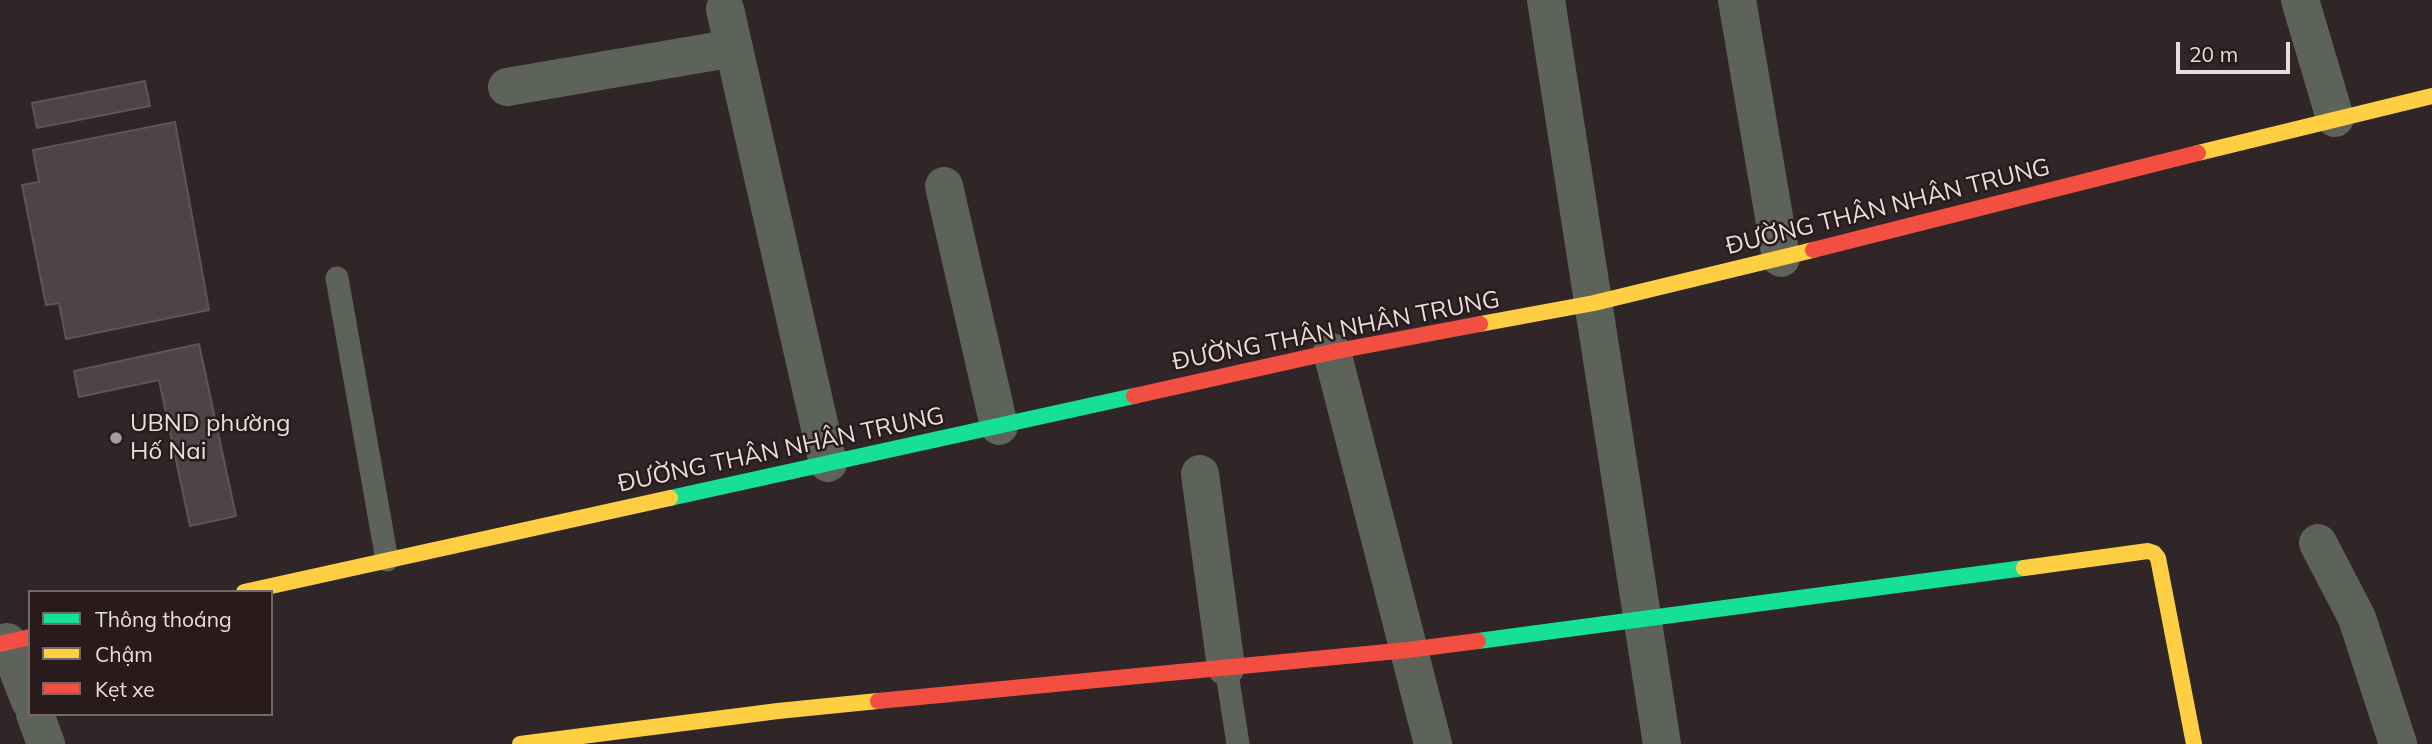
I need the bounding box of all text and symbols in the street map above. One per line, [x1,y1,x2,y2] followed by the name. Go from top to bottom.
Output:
[2180,28,2294,72] scale bar
[2189,41,2238,67] text: 20 m
[1723,153,2053,261] street label: ĐƯỜNG THÂN NHÂN TRUNG
[1170,285,1502,377] street label: ĐƯỜNG THÂN NHÂN TRUNG
[615,401,947,499] street label: ĐƯỜNG THÂN NHÂN TRUNG
[130,410,291,466] place label: UBND phường Hố Nai
[108,430,124,446] marker: UBND phường Hố Nai
[28,590,273,716] legend
[95,606,232,632] text: Thông thoáng
[95,641,153,667] text: Chậm
[95,676,155,702] text: Kẹt xe

